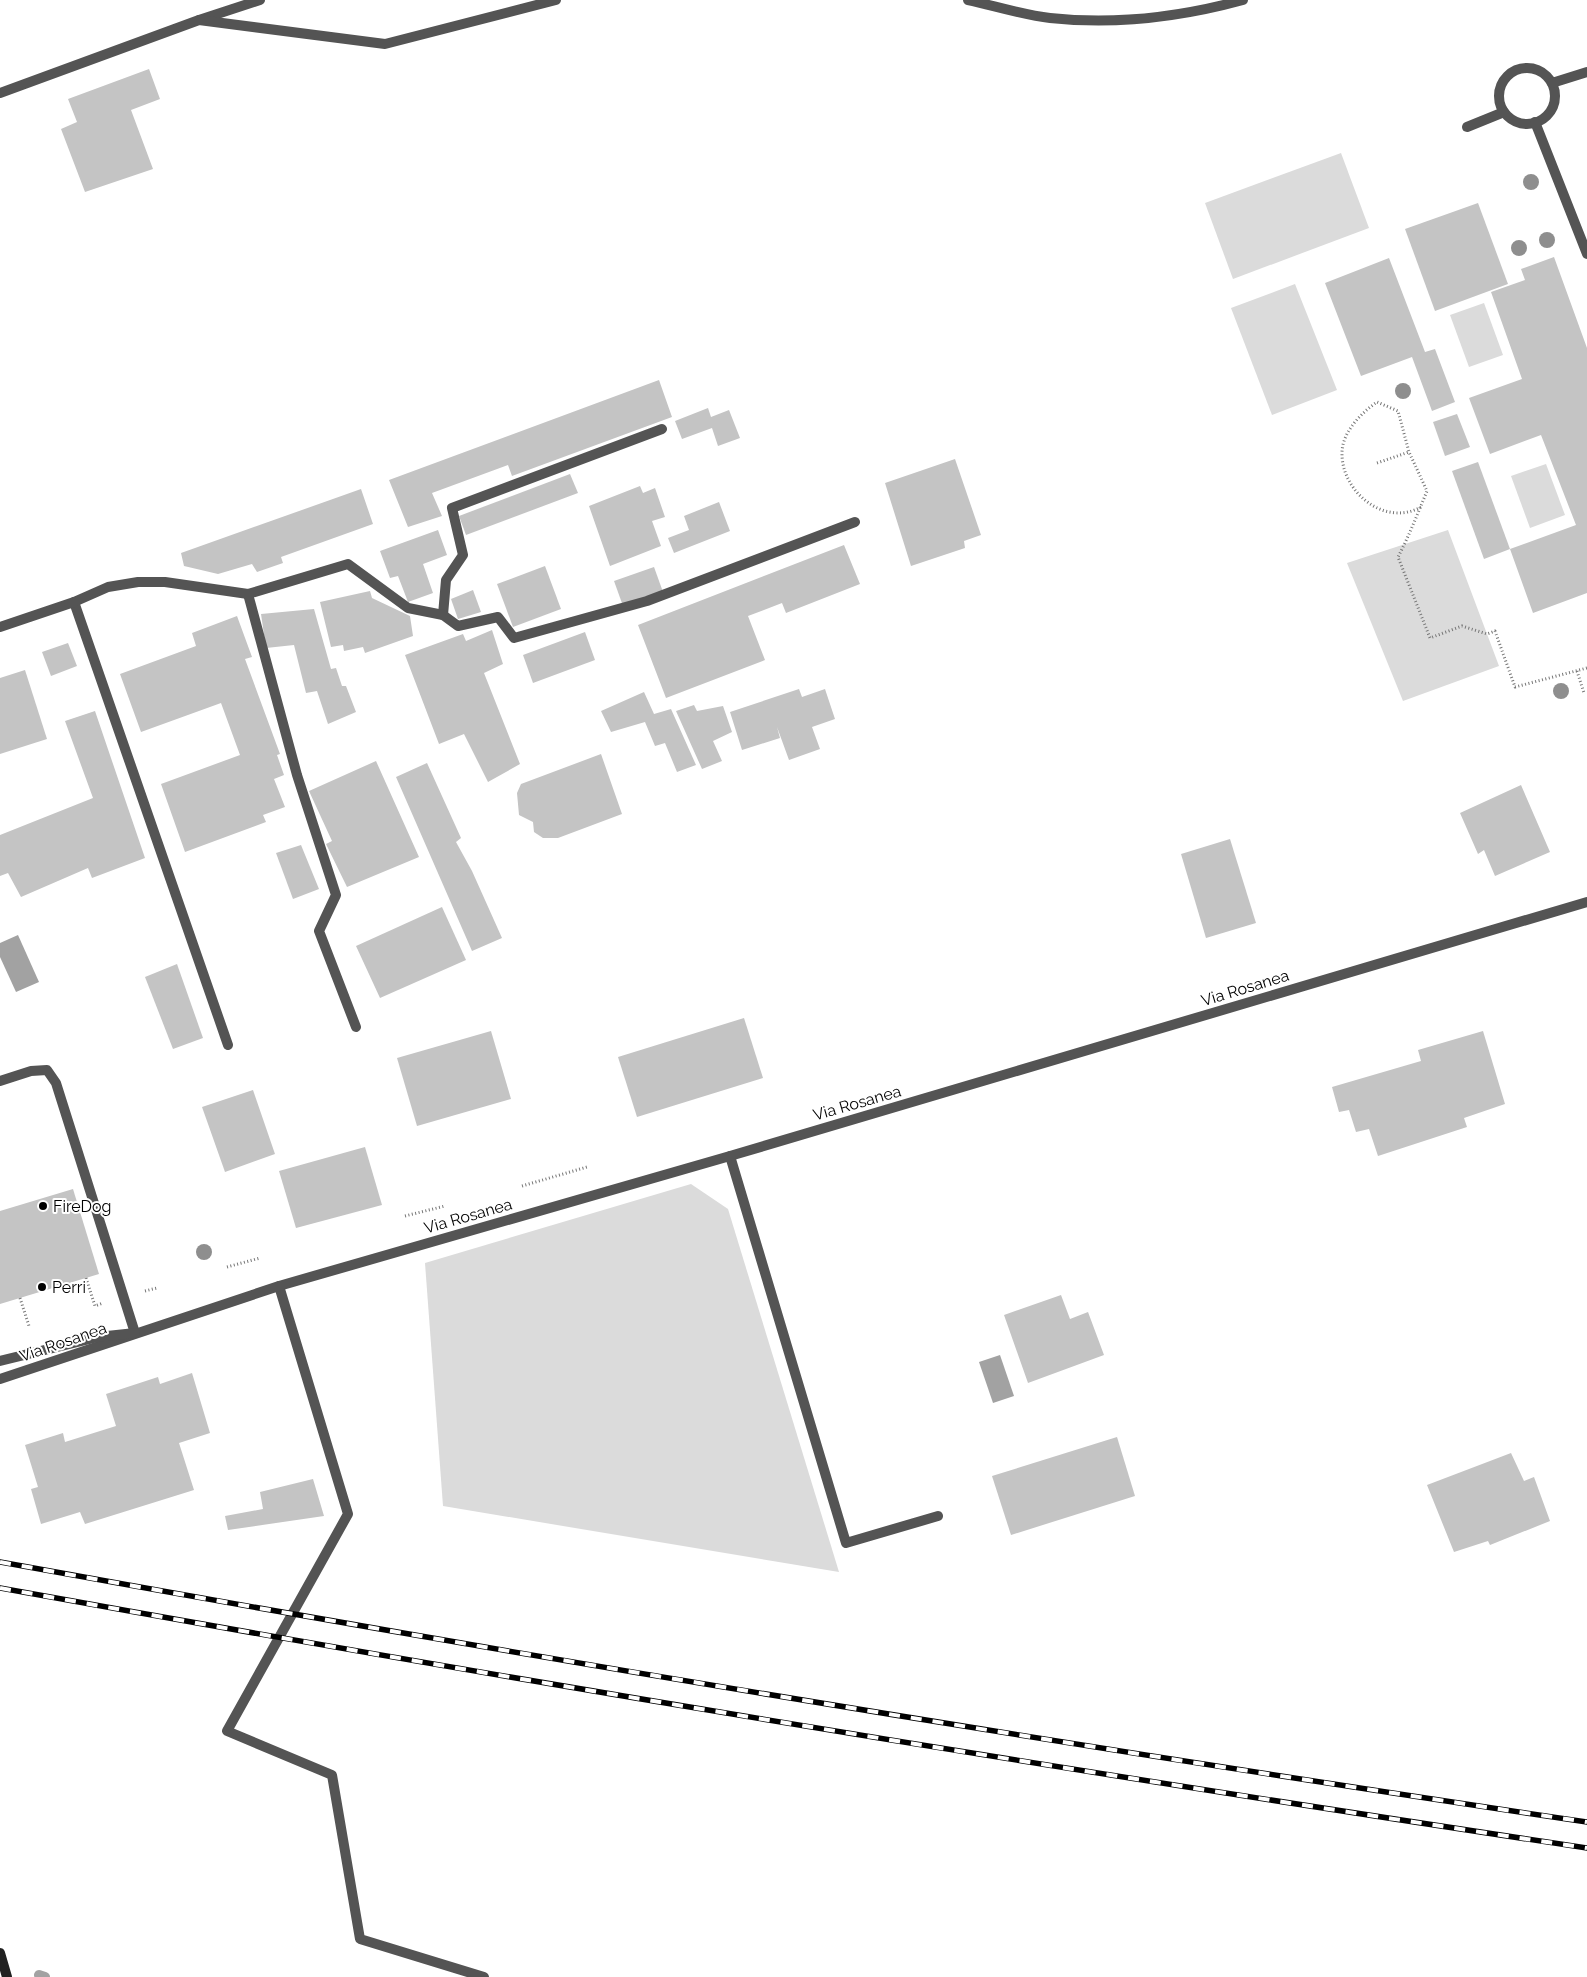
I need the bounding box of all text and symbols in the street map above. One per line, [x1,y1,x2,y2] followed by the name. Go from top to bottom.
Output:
[1199,966,1291,1010] street label: Via Rosanea
[811,1081,903,1125] street label: Via Rosanea
[422,1194,514,1238] street label: Via Rosanea
[53,1197,111,1216] place label: FireDog
[37,1200,49,1212] marker: FireDog
[52,1278,86,1297] place label: Perri
[36,1281,48,1293] marker: Perri
[17,1318,109,1366] street label: Via Rosanea

